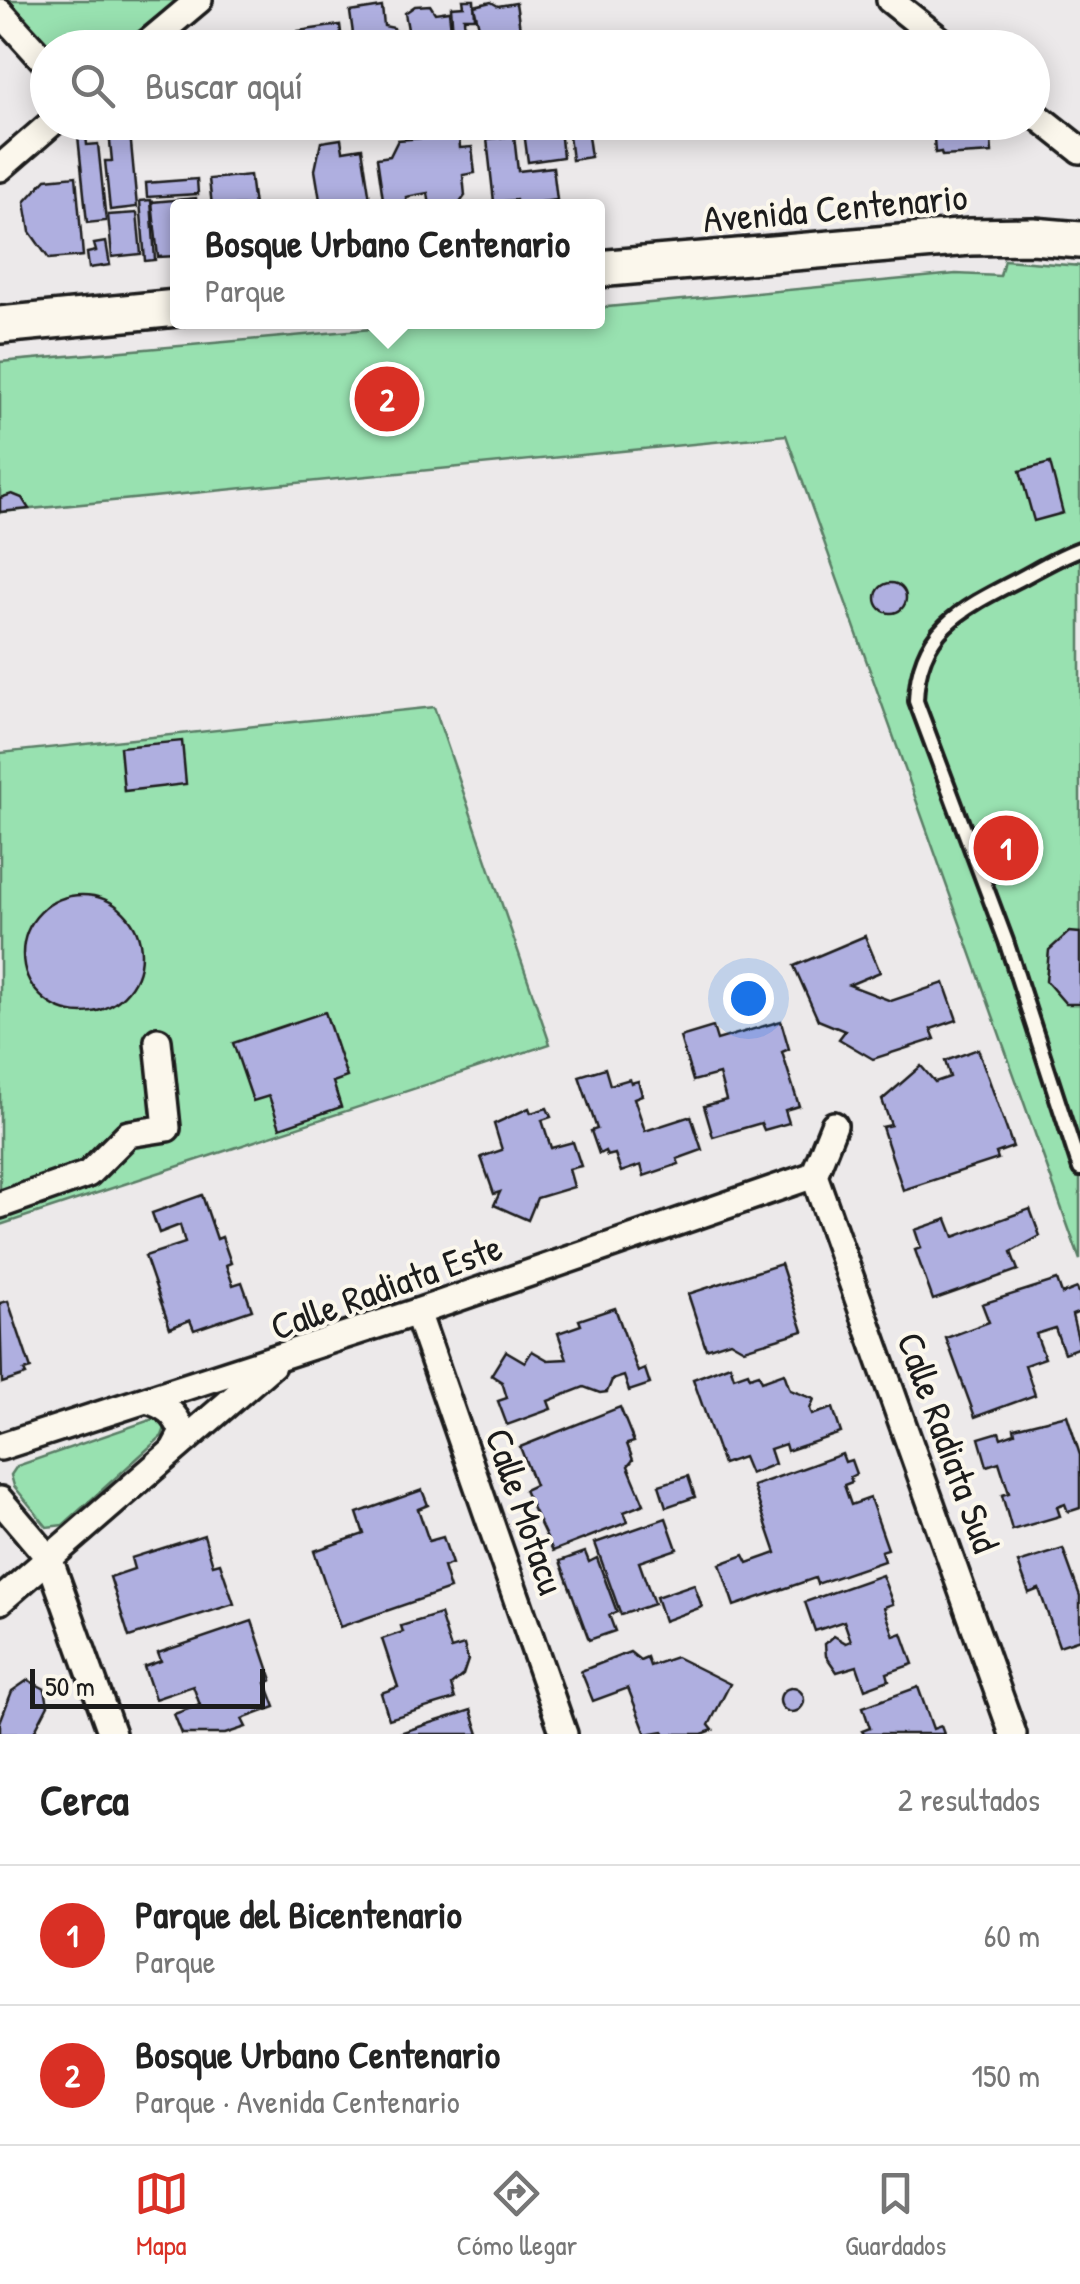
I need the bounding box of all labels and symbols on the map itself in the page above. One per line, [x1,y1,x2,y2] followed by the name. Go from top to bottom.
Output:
[701,170,969,244] street label: Avenida Centenario
[354,362,420,436] pin: 2
[974,810,1038,886] pin: 1
[723,973,774,1024] your location
[263,1220,509,1352] street label: Calle Radiata Este
[885,1325,1013,1559] street label: Calle Radiata Sud
[473,1421,579,1601] street label: Calle Motacu
[30,1664,265,1708] scale bar

